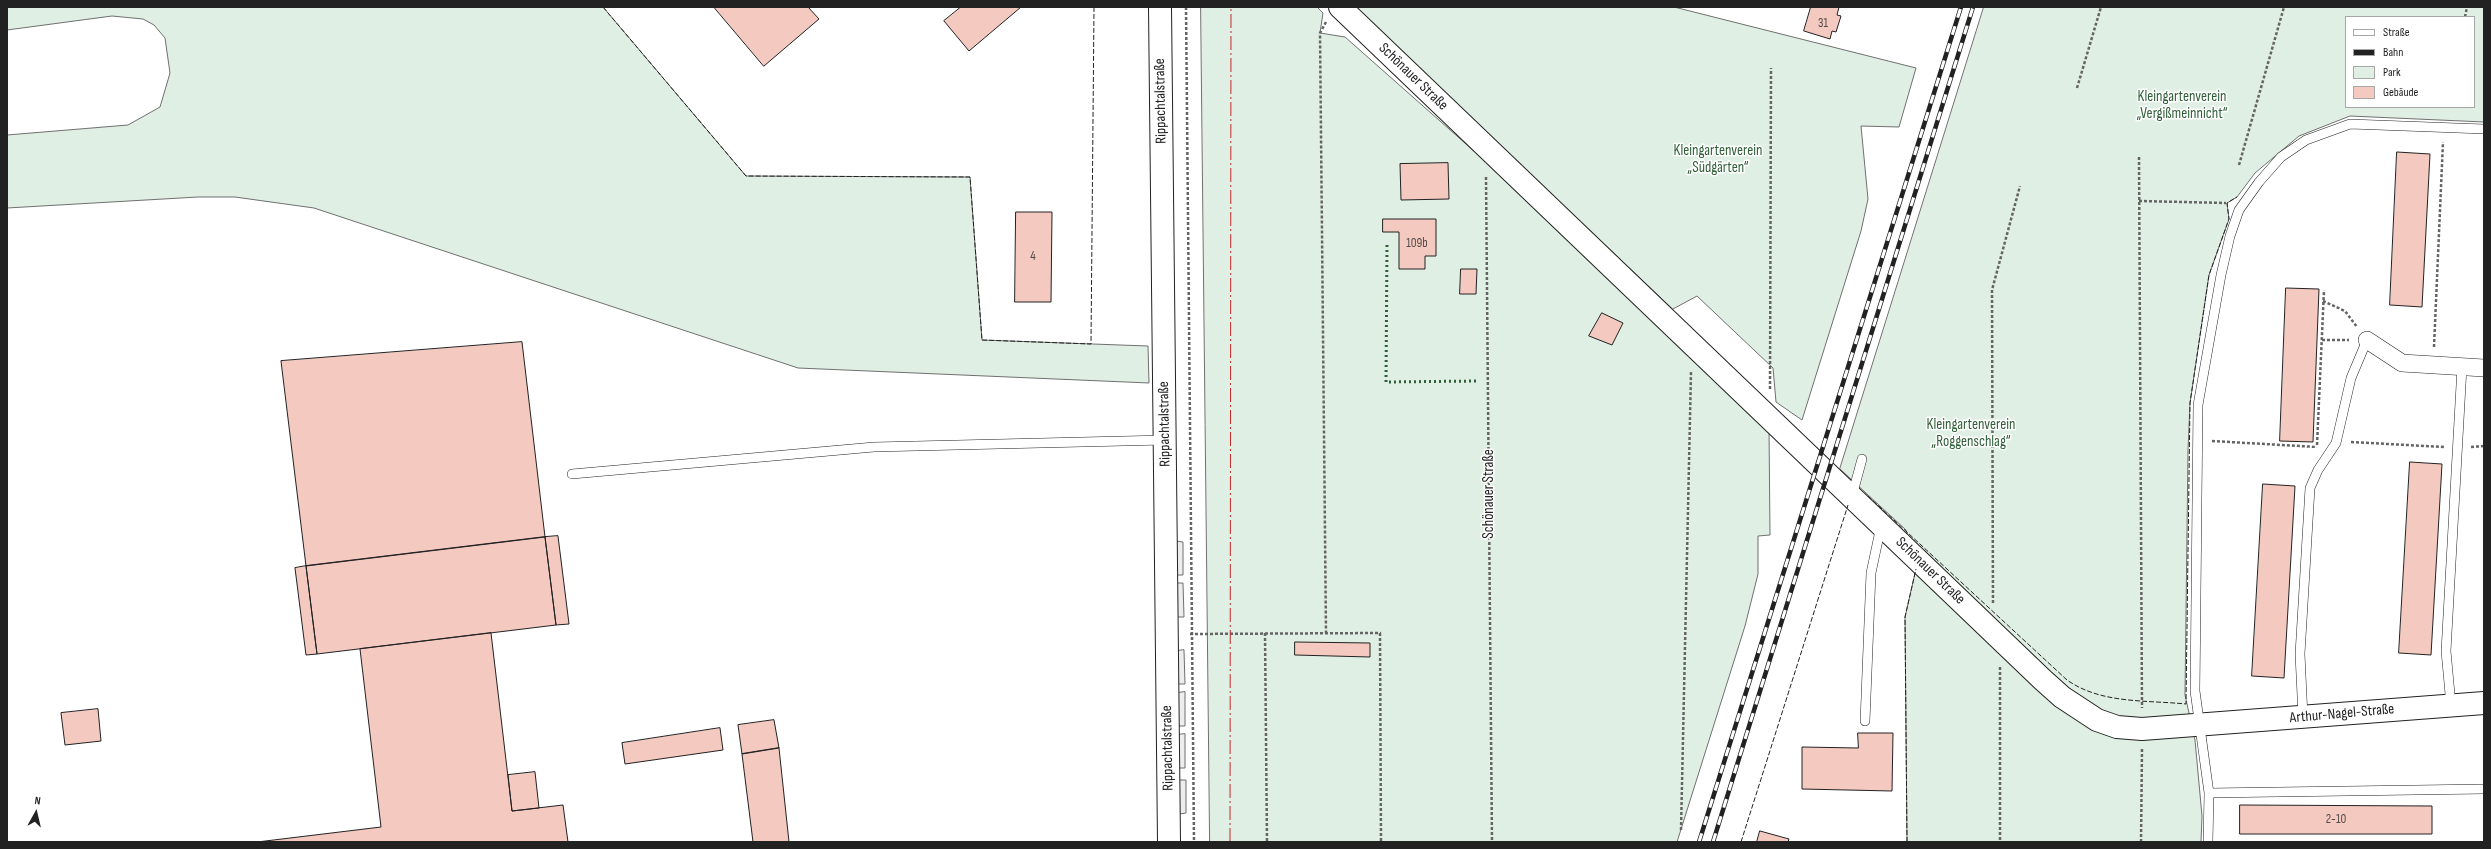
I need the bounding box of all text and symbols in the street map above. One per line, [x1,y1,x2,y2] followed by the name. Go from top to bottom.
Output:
[1818,16,1828,32] house number: 31
[2345,16,2475,108] legend
[2383,25,2410,40] text: Straße
[1375,39,1451,115] street label: Schönauer Straße
[2383,45,2403,60] text: Bahn
[1151,58,1171,144] street label: Rippachtalstraße
[2383,65,2401,80] text: Park
[2383,85,2418,100] text: Gebäude
[2136,88,2228,123] park label: Kleingartenverein „Vergißmeinnicht“
[1674,142,1762,177] park label: Kleingartenverein „Südgärten“
[1406,236,1428,252] house number: 109b
[1030,249,1036,265] house number: 4
[1155,381,1175,467] street label: Rippachtalstraße
[1927,416,2015,451] park label: Kleingartenverein „Roggenschlag“
[1480,449,1498,539] street label: Schönauer Straße
[1892,533,1968,609] street label: Schönauer Straße
[2289,700,2395,728] street label: Arthur-Nagel-Straße
[1158,705,1178,791] street label: Rippachtalstraße
[16,793,56,833] north arrow
[34,794,42,807] text: N
[2326,812,2346,828] house number: 2-10

